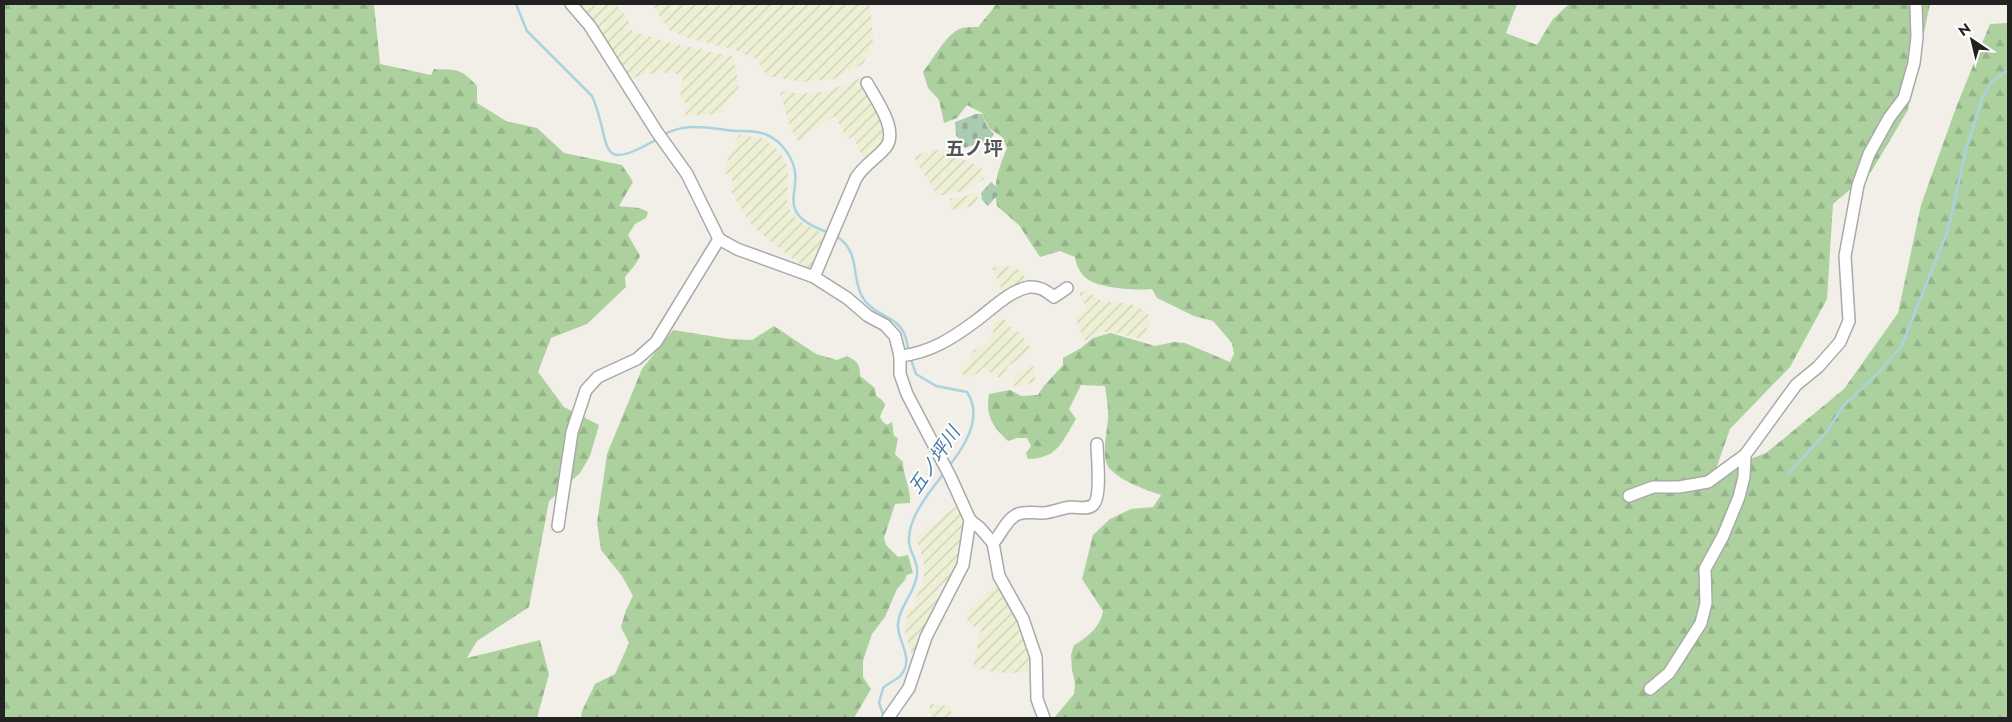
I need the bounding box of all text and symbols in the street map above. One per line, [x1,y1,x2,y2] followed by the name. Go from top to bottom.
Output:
[1947,15,1997,65] north arrow
[1954,18,1975,41] text: N
[945,135,1003,162] district label: 五ノ坪
[902,419,968,499] water label: 五ノ坪川

